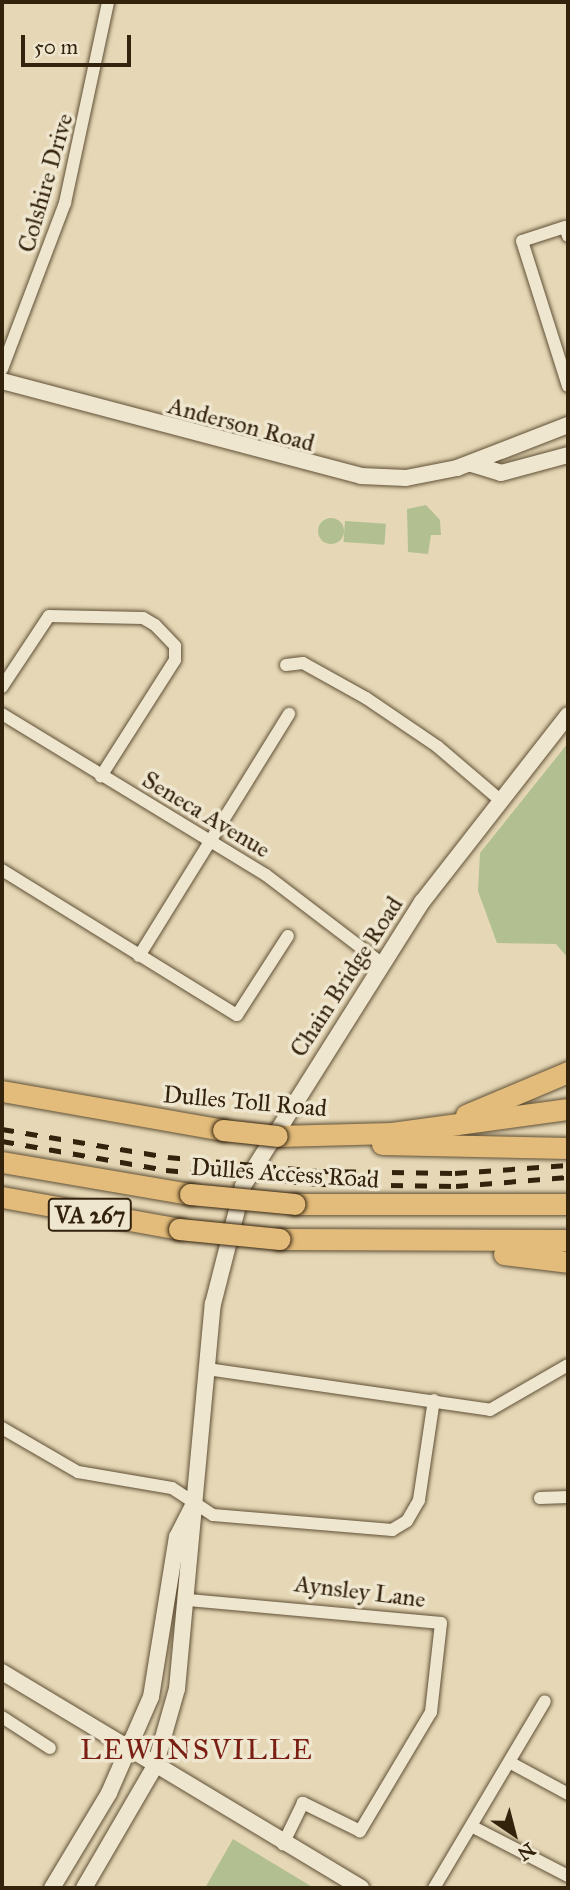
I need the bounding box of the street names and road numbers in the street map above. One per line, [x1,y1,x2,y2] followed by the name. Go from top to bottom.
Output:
[12,110,80,256] street label: Colshire Drive
[165,392,317,458] street label: Anderson Road
[137,766,275,864] street label: Seneca Avenue
[284,891,410,1063] street label: Chain Bridge Road
[162,1080,328,1124] street label: Dulles Toll Road
[190,1153,380,1195] street label: Dulles Access Road
[46,1196,134,1234] road number: VA 267
[293,1570,427,1614] street label: Aynsley Lane

